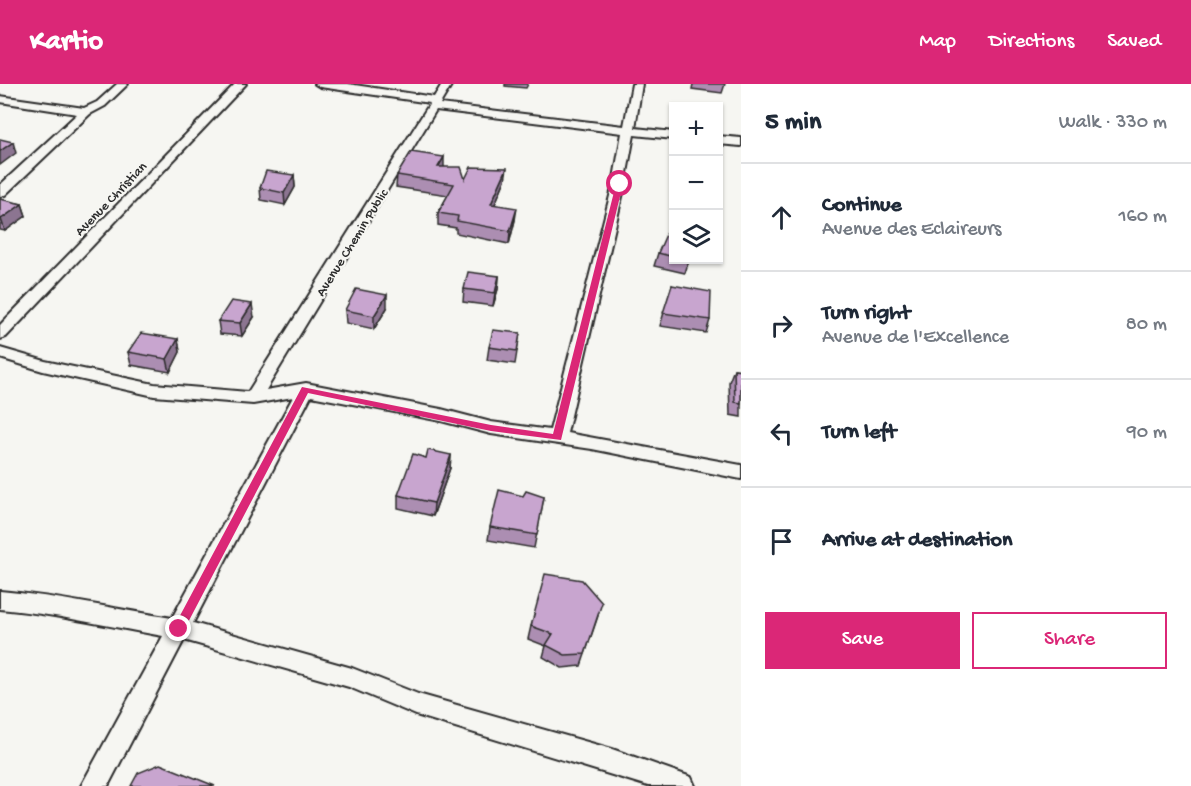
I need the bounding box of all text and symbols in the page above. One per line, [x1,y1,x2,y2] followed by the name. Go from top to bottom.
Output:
[30,26,103,59] text: Kartio
[919,30,956,55] text: Map
[989,30,1074,55] text: Directions
[1107,30,1161,55] text: Saved
[669,102,723,264] map controls
[669,102,723,156] button: +
[765,108,821,139] text: 5 min
[1059,112,1167,135] text: Walk · 330 m
[669,156,723,210] button: −
[72,159,152,240] street label: Avenue Christian
[606,170,632,196] route start
[313,186,394,300] street label: Avenue Chemin Public
[822,193,902,219] text: Continue
[765,201,798,234] icon: ahead
[1118,206,1167,229] text: 160 m
[669,210,723,264] button: layers
[822,219,1001,242] text: Avenue des Eclaireurs
[822,301,910,327] text: Turn right
[765,309,798,342] icon: right
[1126,314,1167,337] text: 80 m
[822,327,1009,350] text: Avenue de l'Excellence
[765,417,798,450] icon: left
[822,420,896,446] text: Turn left
[1127,422,1167,445] text: 90 m
[765,525,798,558] icon: arrive
[822,528,1012,554] text: Arrive at destination
[765,612,960,669] button: Save
[972,612,1167,669] button: Share
[165,615,191,641] route end

